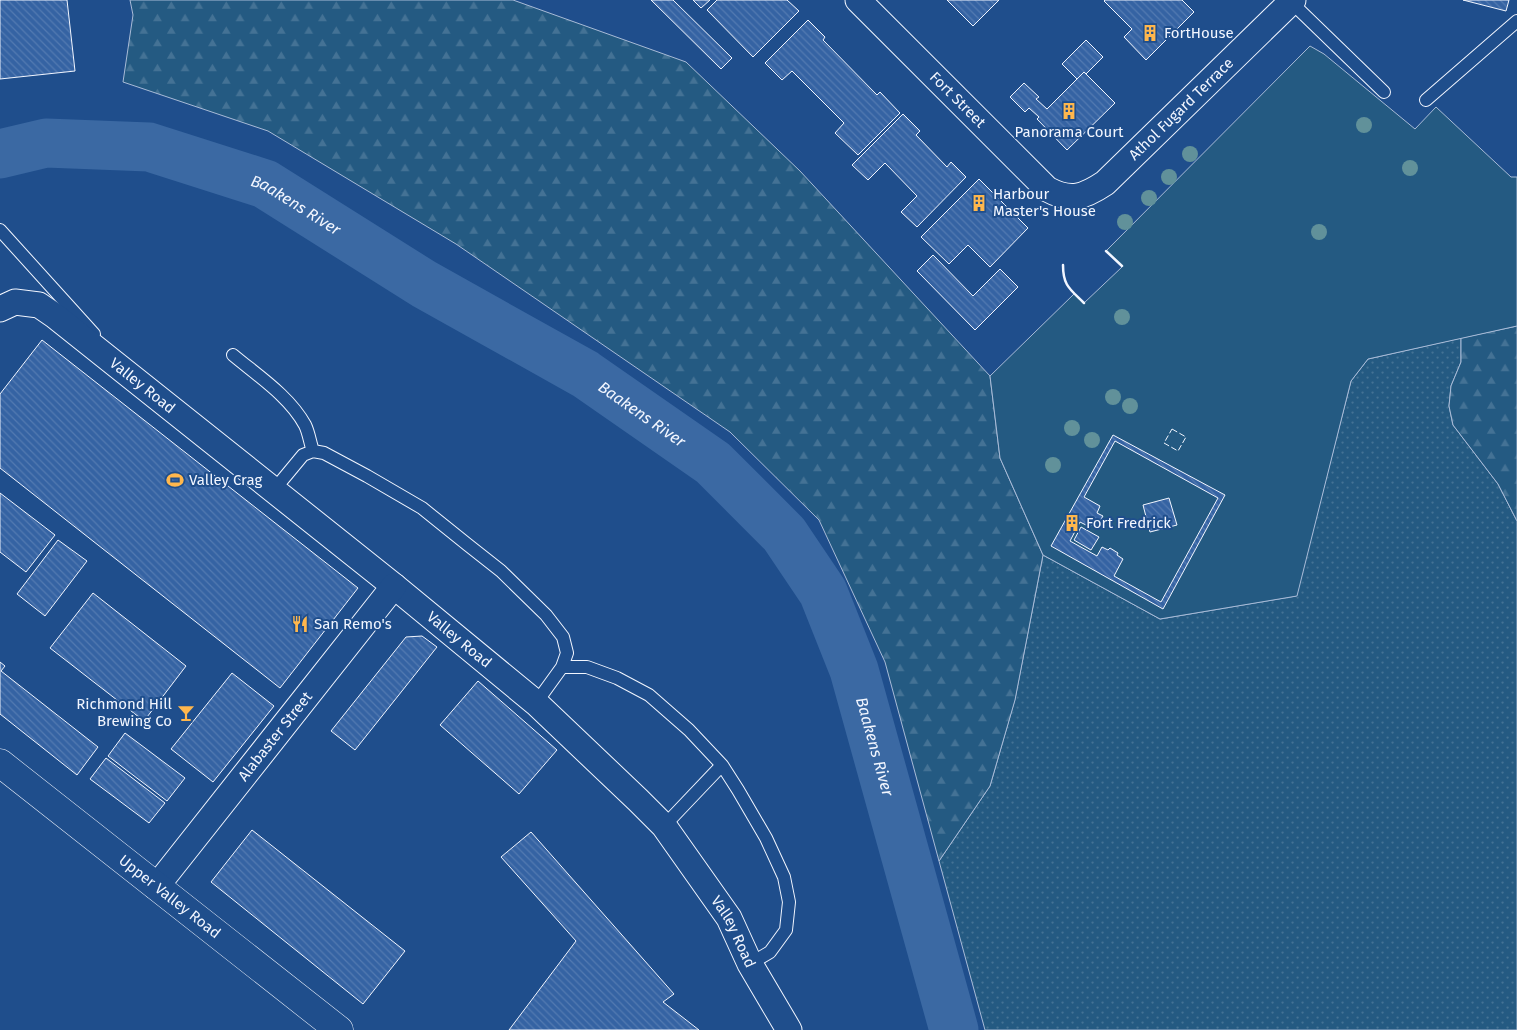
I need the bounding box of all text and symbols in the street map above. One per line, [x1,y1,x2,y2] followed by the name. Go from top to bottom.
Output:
[1140,23,1160,43] building icon: FortHouse
[1164,24,1234,42] place label: FortHouse
[1125,54,1237,164] street label: Athol Fugard Terrace
[926,68,990,132] street label: Fort Street
[1059,101,1079,121] building icon: Panorama Court
[1015,123,1124,141] place label: Panorama Court
[249,171,345,240] water label: Baakens River
[993,185,1096,220] place label: Harbour Master's House
[969,193,989,213] building icon: Harbour Master's House
[106,354,179,417] street label: Valley Road
[595,377,690,452] water label: Baakens River
[165,470,185,490] sports icon: Valley Crag
[189,471,262,489] place label: Valley Crag
[1062,513,1082,533] building icon: Fort Fredrick
[1086,514,1171,532] place label: Fort Fredrick
[423,608,495,672] street label: Valley Road
[290,614,310,634] restaurant icon: San Remo's
[314,615,392,633] place label: San Remo's
[234,688,316,785] street label: Alabaster Street
[76,695,173,730] place label: Richmond Hill Brewing Co
[852,695,898,799] water label: Baakens River
[176,703,196,723] bar icon: Richmond Hill Brewing Co
[115,851,224,942] street label: Upper Valley Road
[707,892,759,971] street label: Valley Road

